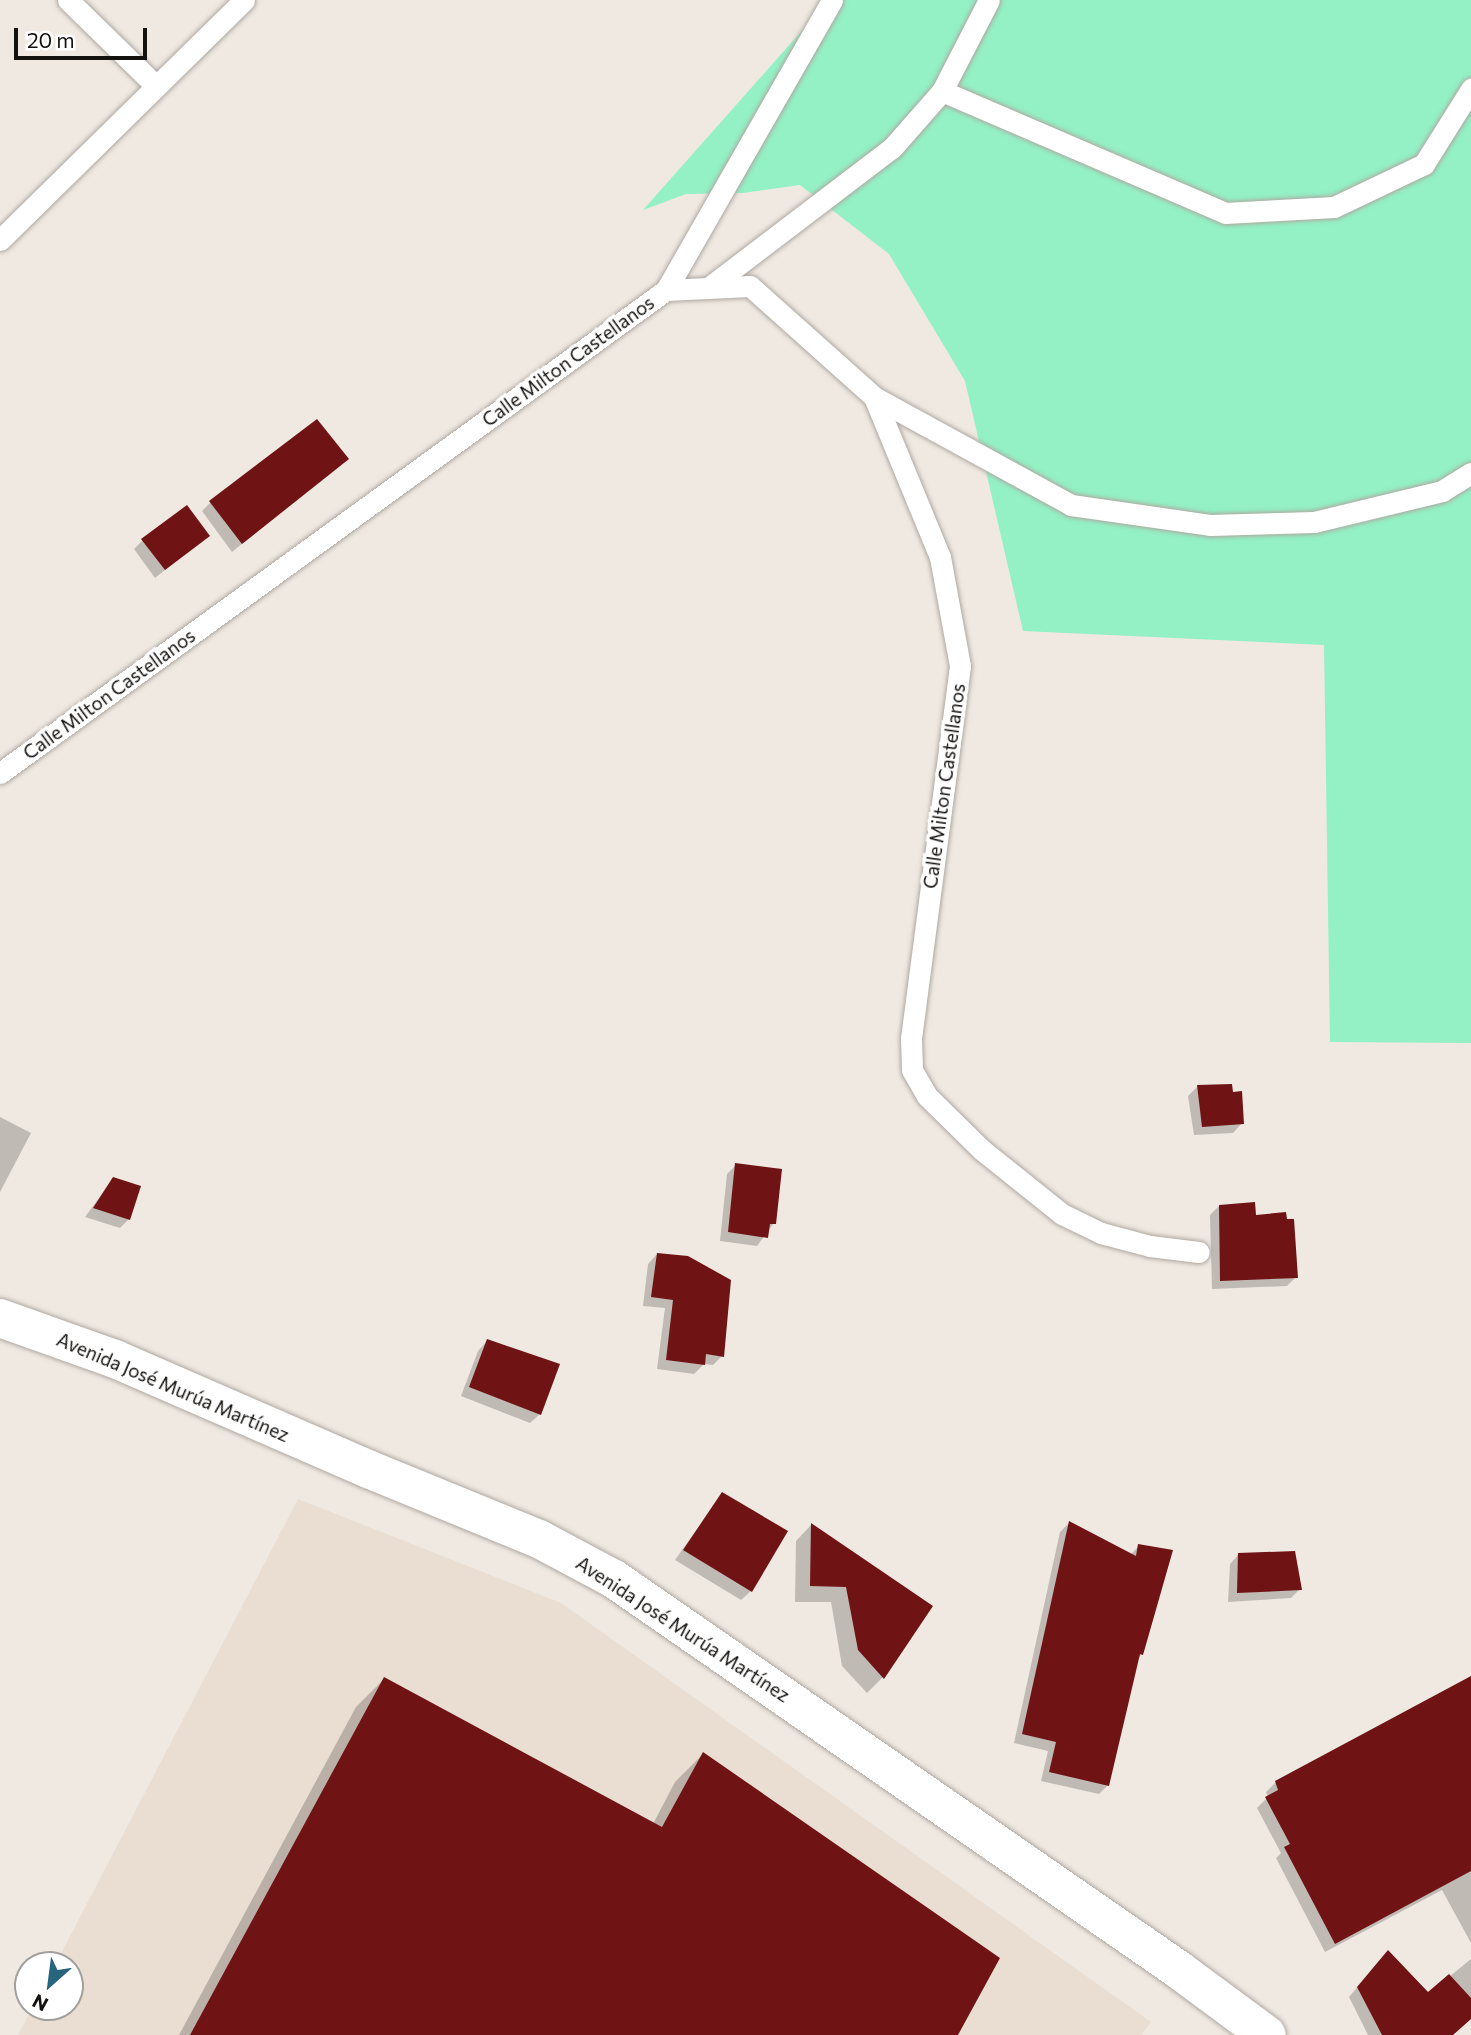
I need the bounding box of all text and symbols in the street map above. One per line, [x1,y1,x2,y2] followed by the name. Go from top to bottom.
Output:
[18,14,150,58] scale bar
[27,27,75,52] text: 20 m
[477,291,659,431] street label: Calle Milton Castellanos
[18,624,200,764] street label: Calle Milton Castellanos
[918,682,970,890] street label: Calle Milton Castellanos
[53,1328,293,1446] street label: Avenida José Murúa Martínez
[572,1551,794,1707] street label: Avenida José Murúa Martínez
[14,1951,84,2021] north arrow
[28,1990,52,2017] text: N

